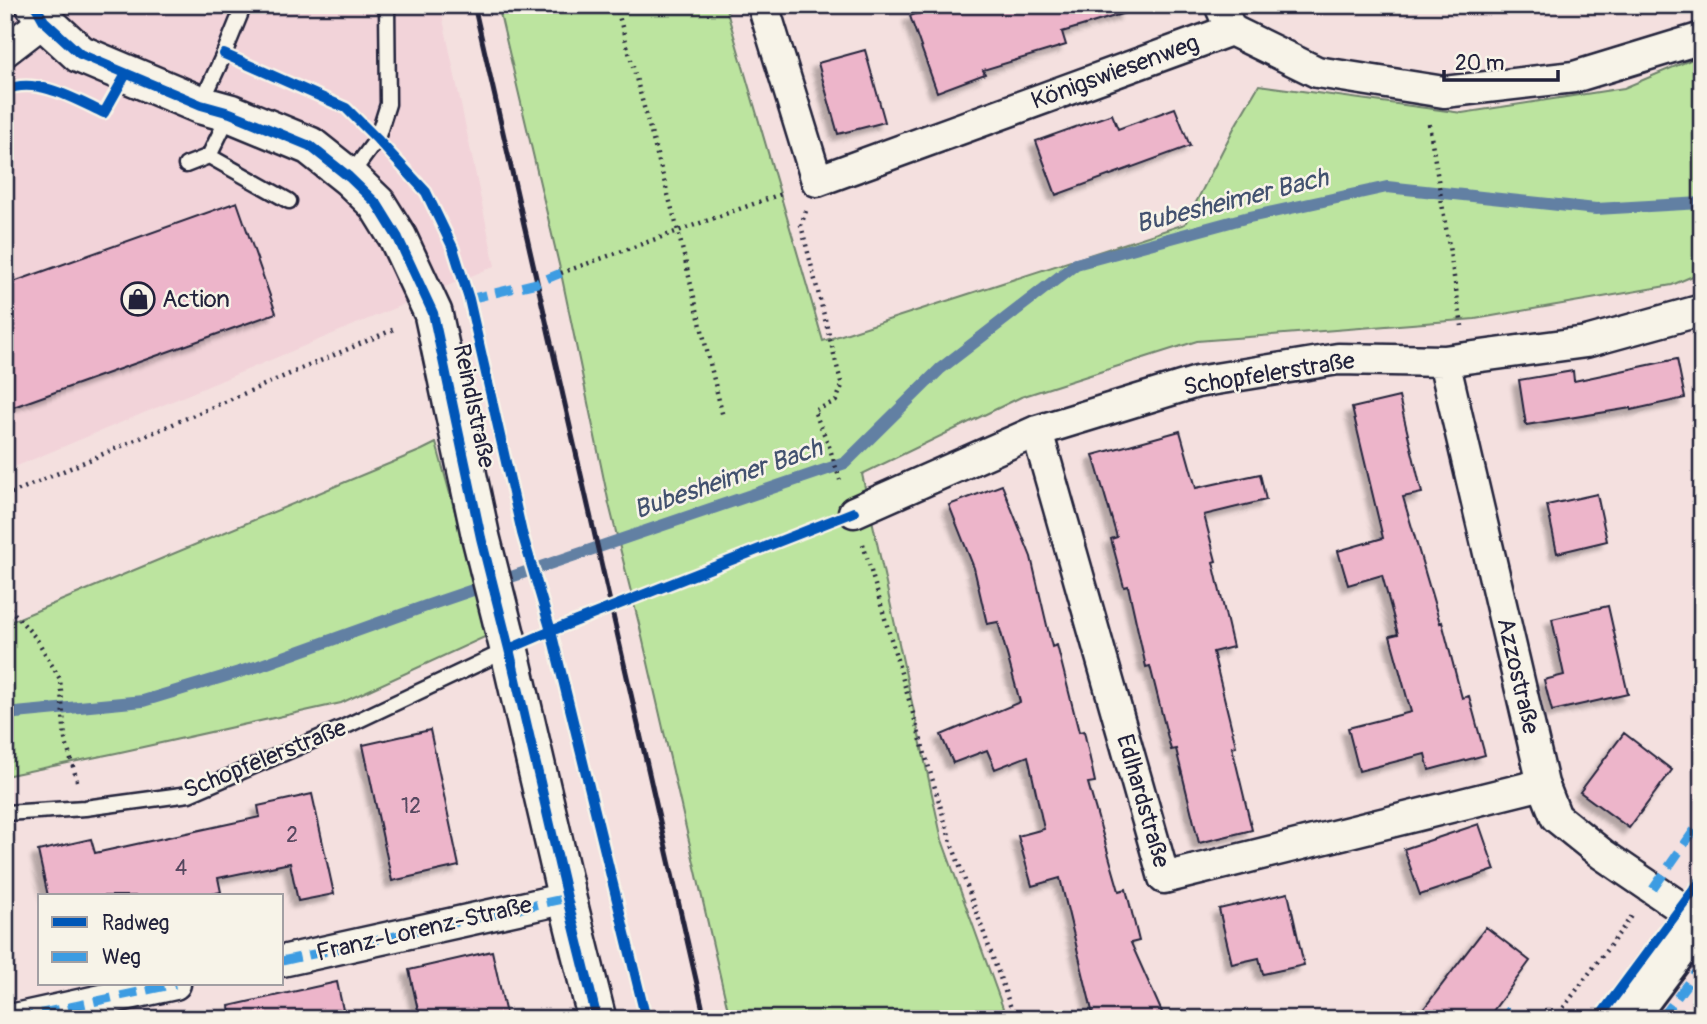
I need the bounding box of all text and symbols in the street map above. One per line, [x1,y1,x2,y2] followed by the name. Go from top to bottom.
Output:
[1027,28,1203,116] street label: Königswiesenweg
[1444,38,1558,82] scale bar
[1455,50,1504,77] text: 20 m
[1133,161,1333,240] water label: Bubesheimer Bach
[119,280,157,318] shop icon: Action
[162,285,230,314] place label: Action
[447,341,501,471] street label: Reindlstraße
[1181,346,1357,402] street label: Schopfelerstraße
[630,431,828,526] water label: Bubesheimer Bach
[1491,615,1545,737] street label: Azzostraße
[179,713,351,805] street label: Schopfelerstraße
[1110,731,1176,871] street label: Edlhardstraße
[401,793,421,820] house number: 12
[286,822,298,849] house number: 2
[175,855,187,882] house number: 4
[313,890,535,968] street label: Franz-Lorenz-Straße
[38,894,284,986] legend
[102,910,169,937] text: Radweg
[102,944,141,971] text: Weg

